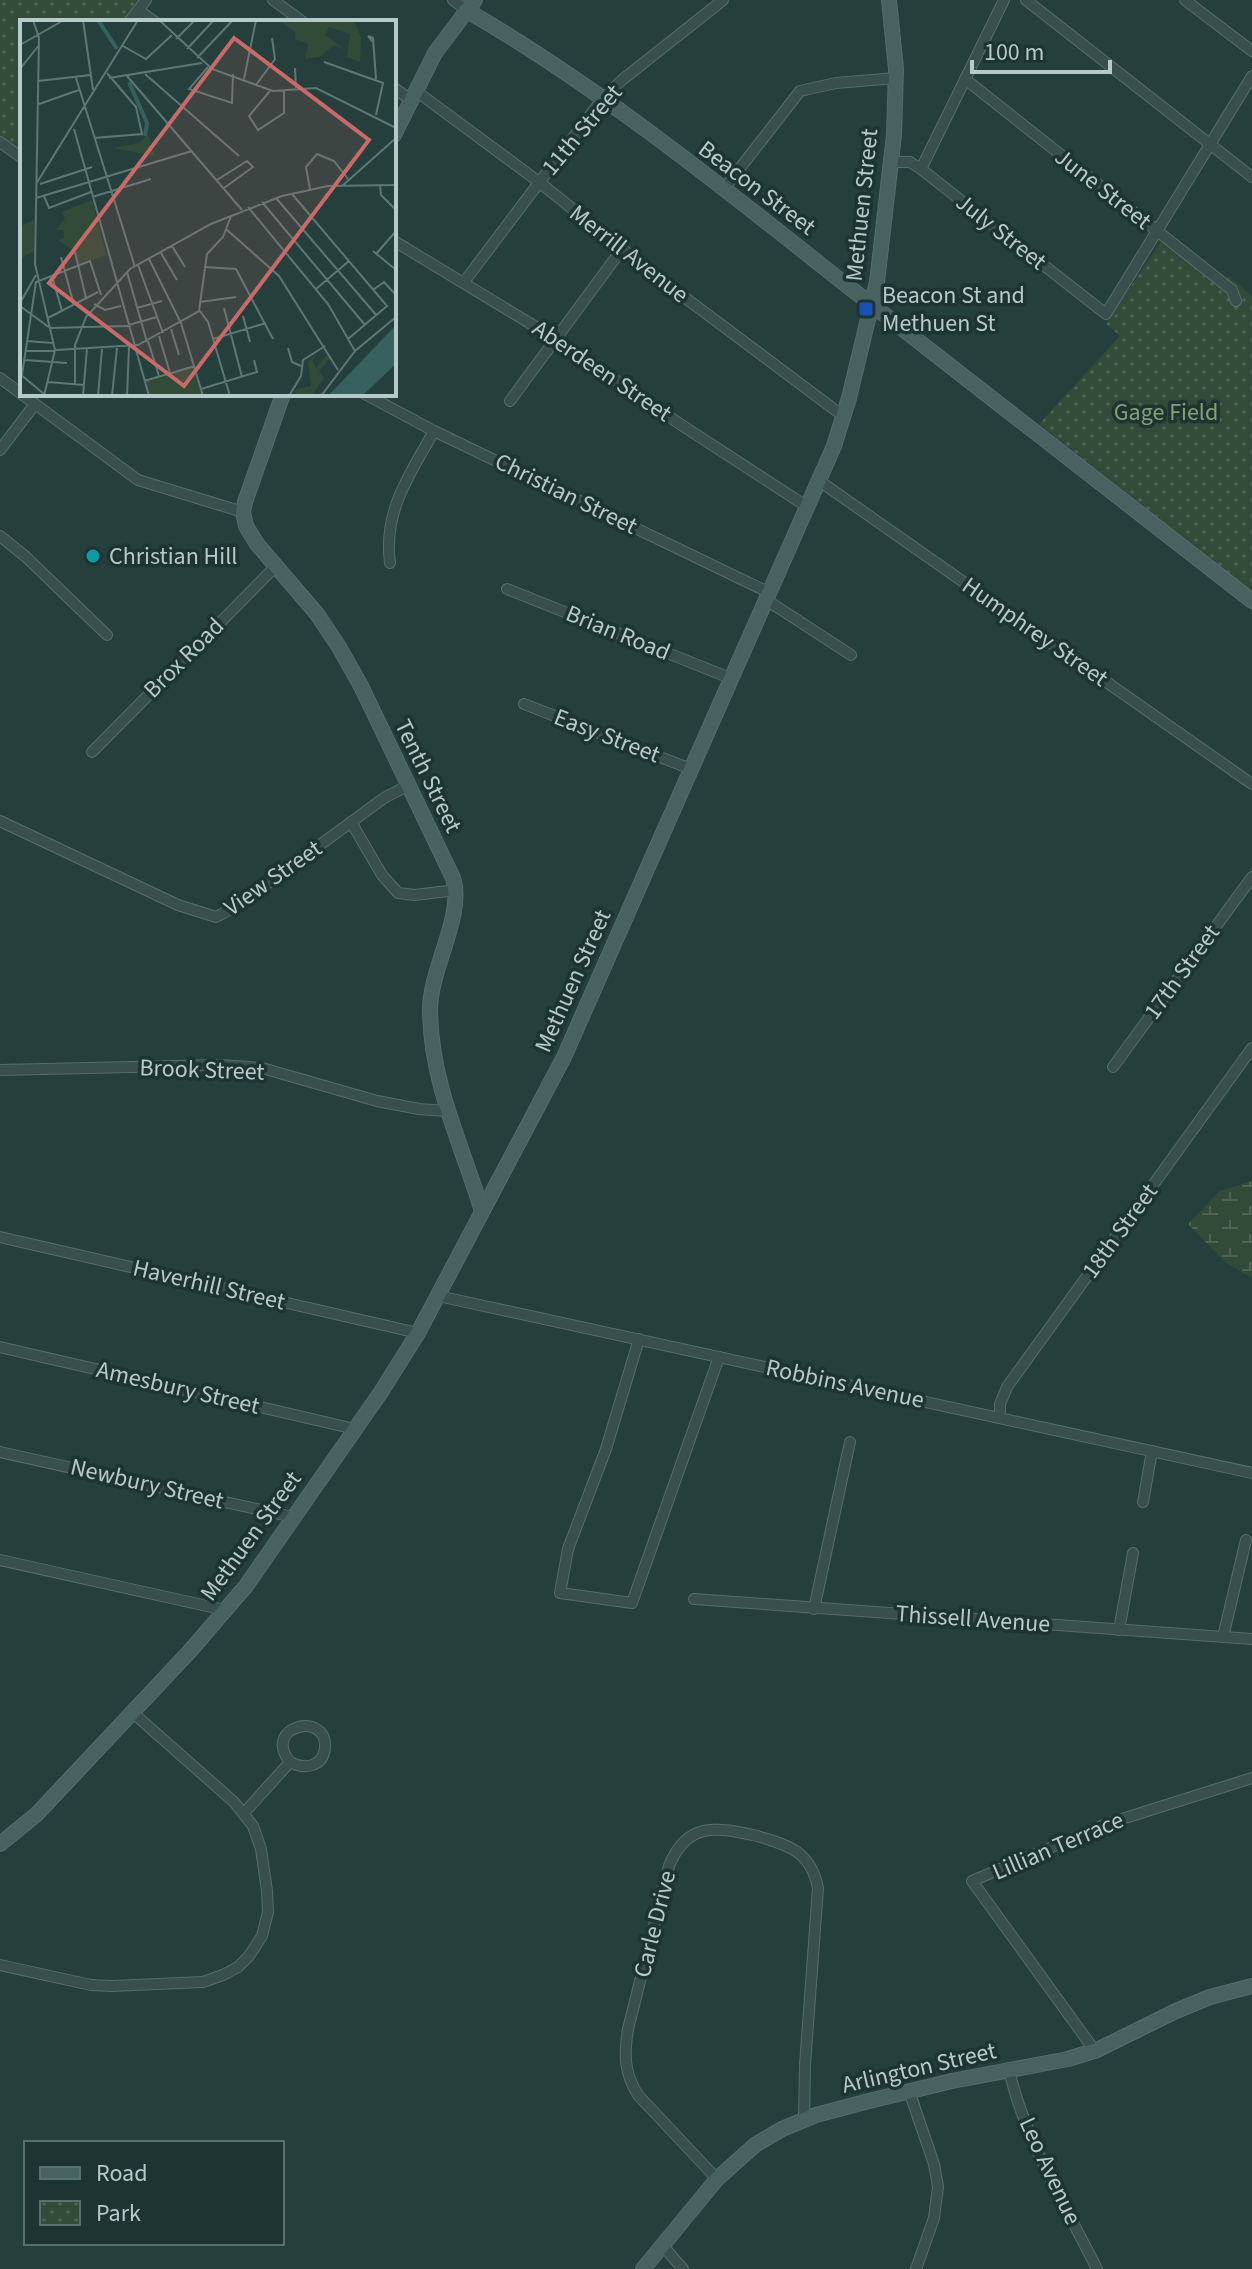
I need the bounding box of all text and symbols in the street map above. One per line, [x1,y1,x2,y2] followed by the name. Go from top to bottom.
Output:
[20,20,396,396] inset map
[972,24,1110,74] scale bar
[984,35,1044,70] text: 100 m
[533,77,631,183] street label: 11th Street
[837,127,887,283] street label: Methuen Street
[691,132,823,244] street label: Beacon Street
[1047,140,1159,238] street label: June Street
[948,185,1054,279] street label: July Street
[562,196,696,312] street label: Merrill Avenue
[882,278,1025,341] place label: Beacon St and Methuen St
[857,300,875,318] marker: Beacon St and Methuen St
[525,311,679,431] street label: Aberdeen Street
[1114,395,1218,430] park label: Gage Field
[489,444,643,544] street label: Christian Street
[109,539,237,574] place label: Christian Hill
[84,547,102,565] marker: Christian Hill
[955,569,1115,695] street label: Humphrey Street
[560,596,676,670] street label: Brian Road
[136,610,232,706] street label: Brox Road
[549,700,665,772] street label: Easy Street
[385,713,471,839] street label: Tenth Street
[217,831,329,925] street label: View Street
[526,904,620,1058] street label: Methuen Street
[1136,917,1228,1027] street label: 17th Street
[139,1050,265,1090] street label: Brook Street
[1074,1176,1166,1286] street label: 18th Street
[129,1250,289,1320] street label: Haverhill Street
[763,1350,927,1418] street label: Robbins Avenue
[93,1352,263,1424] street label: Amesbury Street
[67,1449,227,1519] street label: Newbury Street
[192,1464,310,1608] street label: Methuen Street
[895,1596,1051,1642] street label: Thissell Avenue
[987,1803,1129,1889] street label: Lillian Terrace
[625,1867,685,1981] street label: Carle Drive
[838,2033,1000,2103] street label: Arlington Street
[1010,2111,1090,2231] street label: Leo Avenue
[24,2141,284,2245] legend
[96,2156,148,2191] text: Road
[96,2196,141,2231] text: Park

